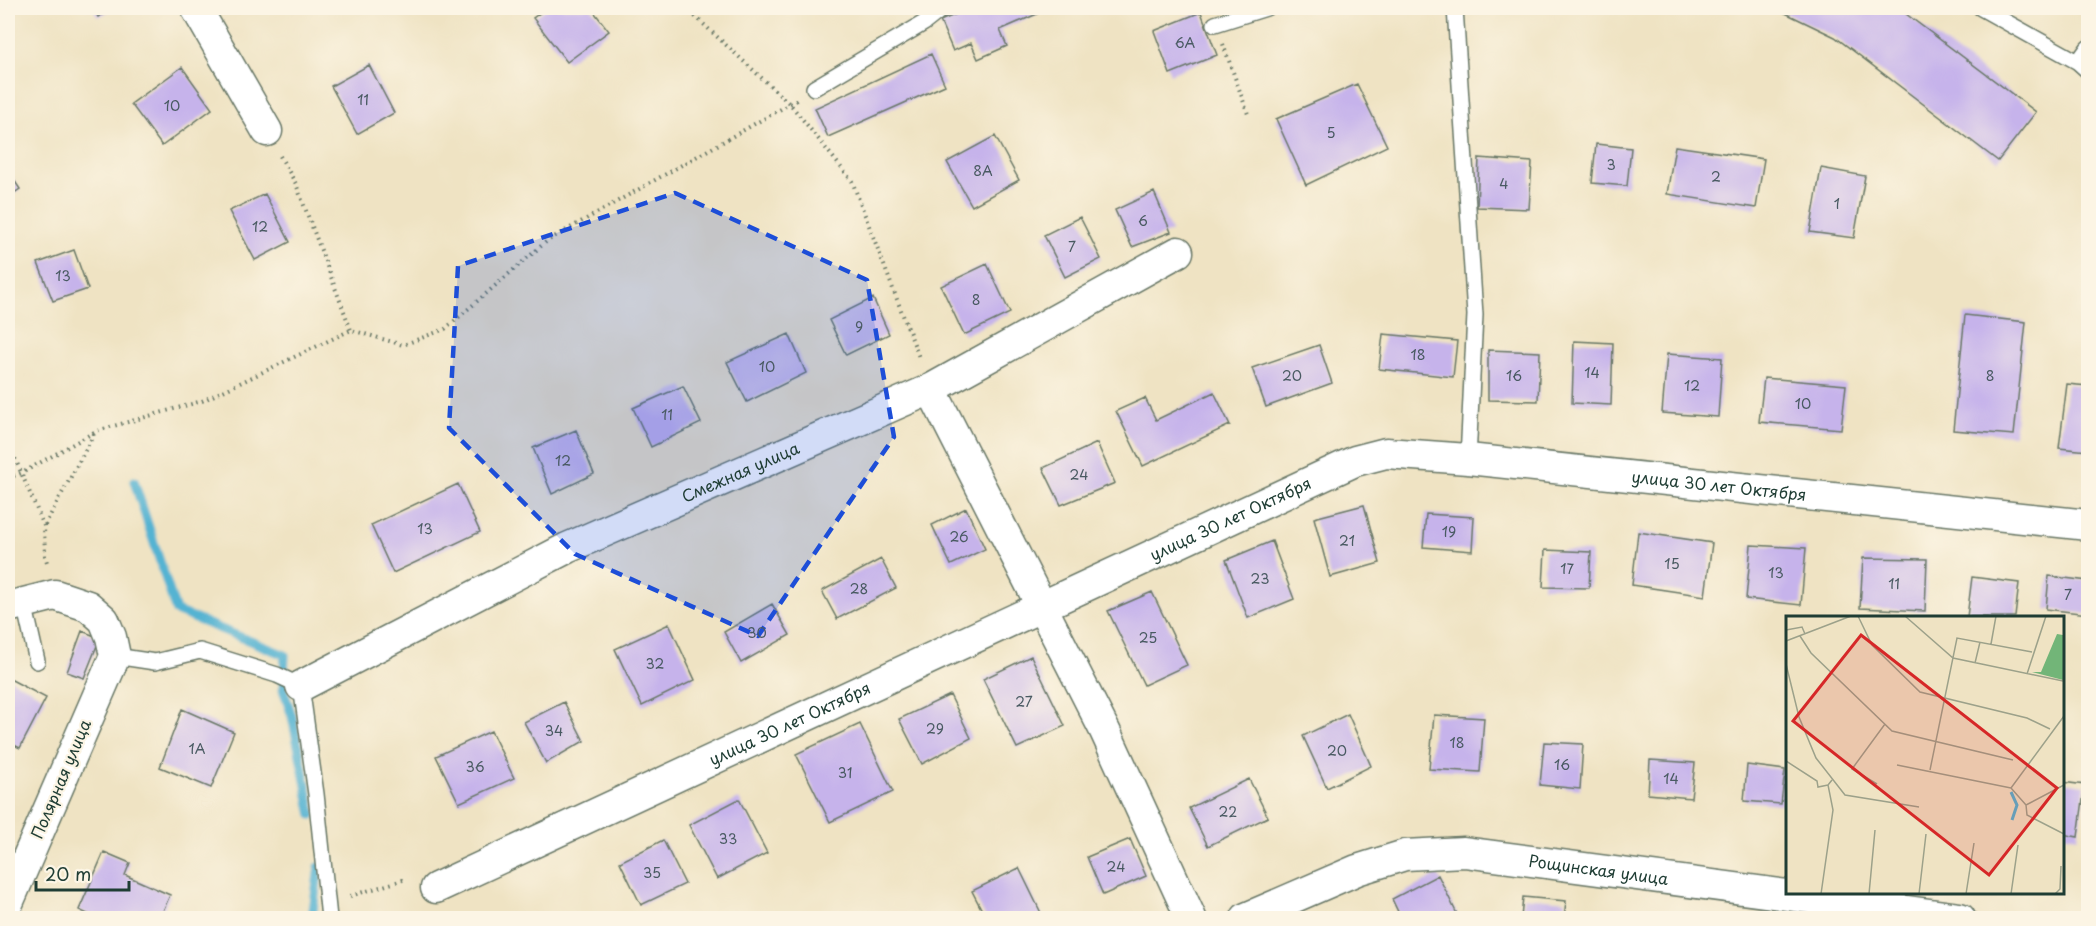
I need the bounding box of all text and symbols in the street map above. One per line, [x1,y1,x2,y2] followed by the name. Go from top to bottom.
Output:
[1175,32,1196,53] house number: 6А
[357,89,369,110] house number: 11
[164,95,180,116] house number: 10
[1326,122,1336,143] house number: 5
[1606,154,1616,175] house number: 3
[973,160,993,181] house number: 8А
[1711,166,1721,187] house number: 2
[1499,173,1509,194] house number: 4
[1834,193,1840,214] house number: 1
[1138,210,1148,231] house number: 6
[252,216,268,237] house number: 12
[1068,236,1076,257] house number: 7
[55,265,71,286] house number: 13
[972,289,980,310] house number: 8
[855,316,863,337] house number: 9
[1410,344,1426,365] house number: 18
[759,356,775,377] house number: 10
[1584,362,1600,383] house number: 14
[1282,365,1302,386] house number: 20
[1506,365,1522,386] house number: 16
[1986,365,1994,386] house number: 8
[1684,375,1700,396] house number: 12
[1795,393,1811,414] house number: 10
[661,404,673,425] house number: 11
[677,435,803,508] street label: Смежная улица
[555,450,571,471] house number: 12
[1630,463,1808,506] street label: улица 30 лет Октября
[1070,464,1088,485] house number: 24
[1145,470,1315,566] street label: улица 30 лет Октября
[417,518,433,539] house number: 13
[1442,521,1456,542] house number: 19
[949,526,969,547] house number: 26
[1339,530,1355,551] house number: 21
[1664,553,1680,574] house number: 15
[1560,558,1574,579] house number: 17
[1768,562,1784,583] house number: 13
[1251,568,1269,589] house number: 23
[1888,573,1900,594] house number: 11
[850,578,868,599] house number: 28
[2064,584,2072,605] house number: 7
[1786,616,2063,893] inset map
[747,622,767,643] house number: 30
[1139,627,1157,648] house number: 25
[646,653,664,674] house number: 32
[705,675,874,771] street label: улица 30 лет Октября
[1015,691,1033,712] house number: 27
[24,715,96,842] street label: Полярная улица
[926,718,944,739] house number: 29
[545,720,563,741] house number: 34
[1449,732,1465,753] house number: 18
[188,738,206,759] house number: 1А
[1327,740,1347,761] house number: 20
[1554,754,1570,775] house number: 16
[465,756,485,777] house number: 36
[838,762,852,783] house number: 31
[1663,768,1679,789] house number: 14
[1219,801,1237,822] house number: 22
[719,828,737,849] house number: 33
[1527,848,1670,890] street label: Рощинская улица
[36,854,129,892] scale bar
[1107,856,1125,877] house number: 24
[45,860,91,887] text: 20 m
[643,862,661,883] house number: 35

